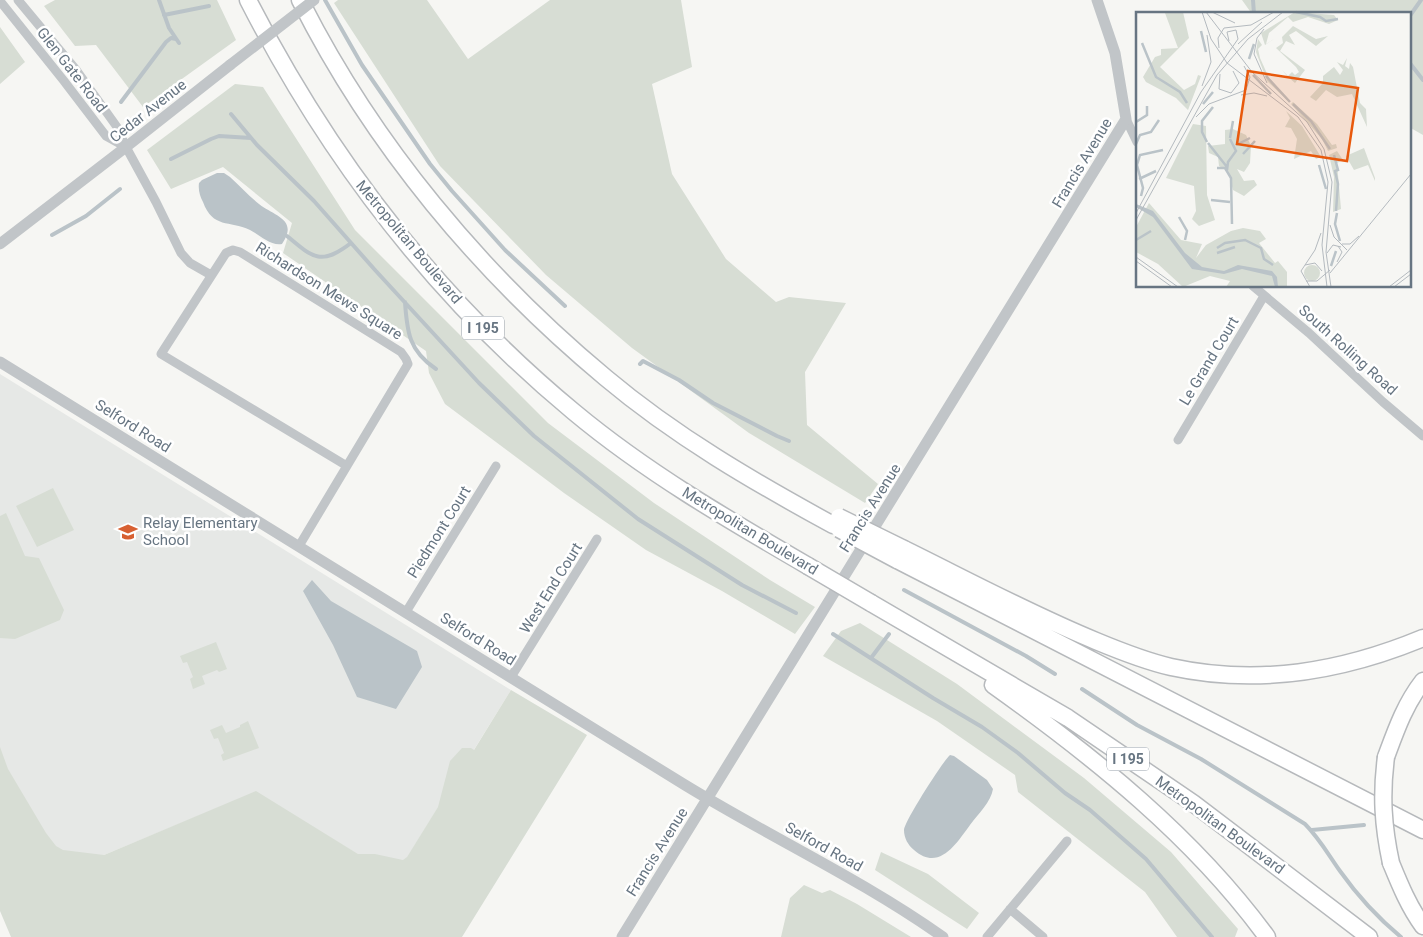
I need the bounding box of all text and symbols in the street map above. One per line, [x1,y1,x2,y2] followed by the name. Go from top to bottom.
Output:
[1136,12,1410,288] inset map
[33,24,111,116] street label: Glen Gate Road
[106,76,190,146] street label: Cedar Avenue
[1048,115,1116,211] street label: Francis Avenue
[352,177,466,307] street label: Metropolitan Boulevard
[252,238,406,344] street label: Richardson Mews Square
[1295,301,1401,399] street label: South Rolling Road
[1175,313,1243,409] street label: Le Grand Court
[462,316,504,339] road number: I 195
[92,396,174,456] street label: Selford Road
[836,460,905,556] street label: Francis Avenue
[404,483,475,581] street label: Piedmont Court
[679,483,821,579] street label: Metropolitan Boulevard
[143,514,258,549] place label: Relay Elementary School
[117,521,139,543] school or university icon: Relay Elementary School
[516,539,586,637] street label: West End Court
[437,609,519,669] street label: Selford Road
[1107,748,1149,771] road number: I 195
[1152,772,1288,878] street label: Metropolitan Boulevard
[623,804,692,900] street label: Francis Avenue
[782,818,866,876] street label: Selford Road

